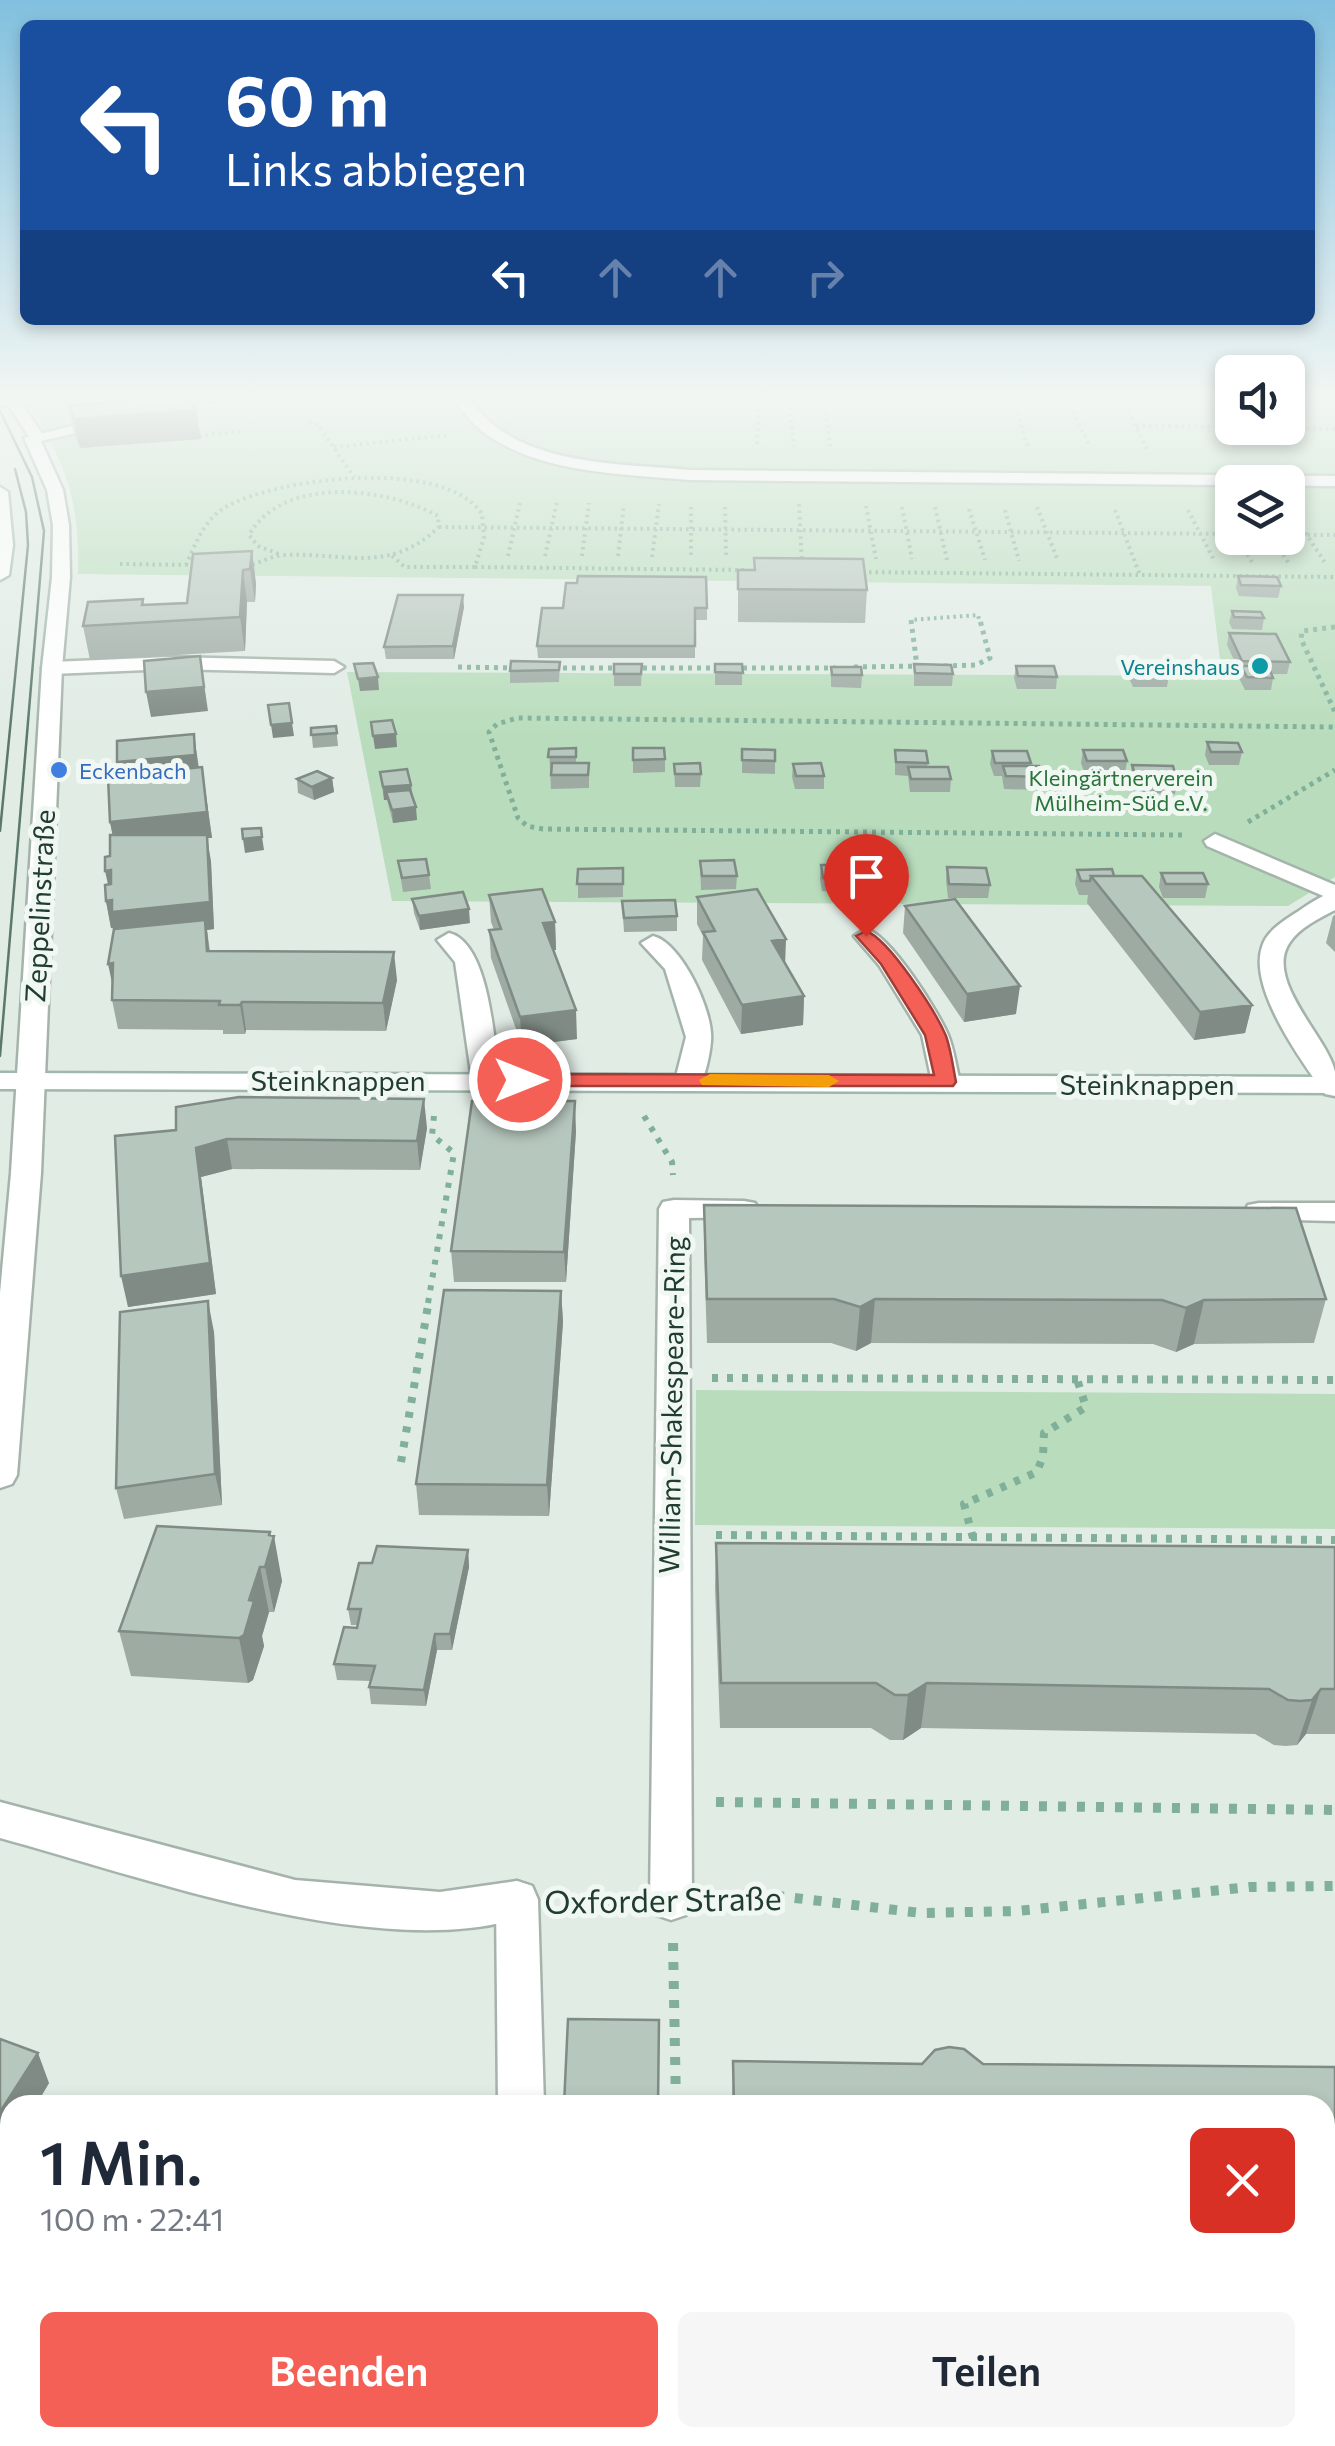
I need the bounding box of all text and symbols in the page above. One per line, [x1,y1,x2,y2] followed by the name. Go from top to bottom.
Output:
[225,55,389,140] text: 60 m
[60,60,190,190] icon: left
[225,140,527,195] text: Links abbiegen
[483,250,538,305] icon: left
[588,250,643,305] icon: ahead
[693,250,748,305] icon: ahead
[798,250,853,305] icon: right
[1215,355,1305,555] map controls
[1215,355,1305,445] button: sound
[1215,465,1305,555] button: layers
[1120,653,1240,680] place label: Vereinshaus
[1249,655,1271,677] marker: Vereinshaus
[79,757,187,784] place label: Eckenbach
[48,759,70,781] marker: Eckenbach
[1029,764,1213,816] park label: Kleingärtnerverein Mülheim-Süd e.V.
[17,809,61,1003] street label: Zeppelinstraße
[824,834,909,937] pin
[839,849,894,904] icon: arrive
[468,1028,572,1132] position arrow
[250,1063,426,1097] street label: Steinknappen
[1059,1067,1235,1101] street label: Steinknappen
[651,1236,691,1574] street label: William-Shakespeare-Ring
[544,1877,782,1921] street label: Oxforder Straße
[40,2124,202,2197] text: 1 Min.
[1190,2128,1295,2233] button: close
[40,2198,224,2238] text: 100 m · 22:41
[40,2312,658,2427] button: Beenden
[678,2312,1295,2427] button: Teilen

